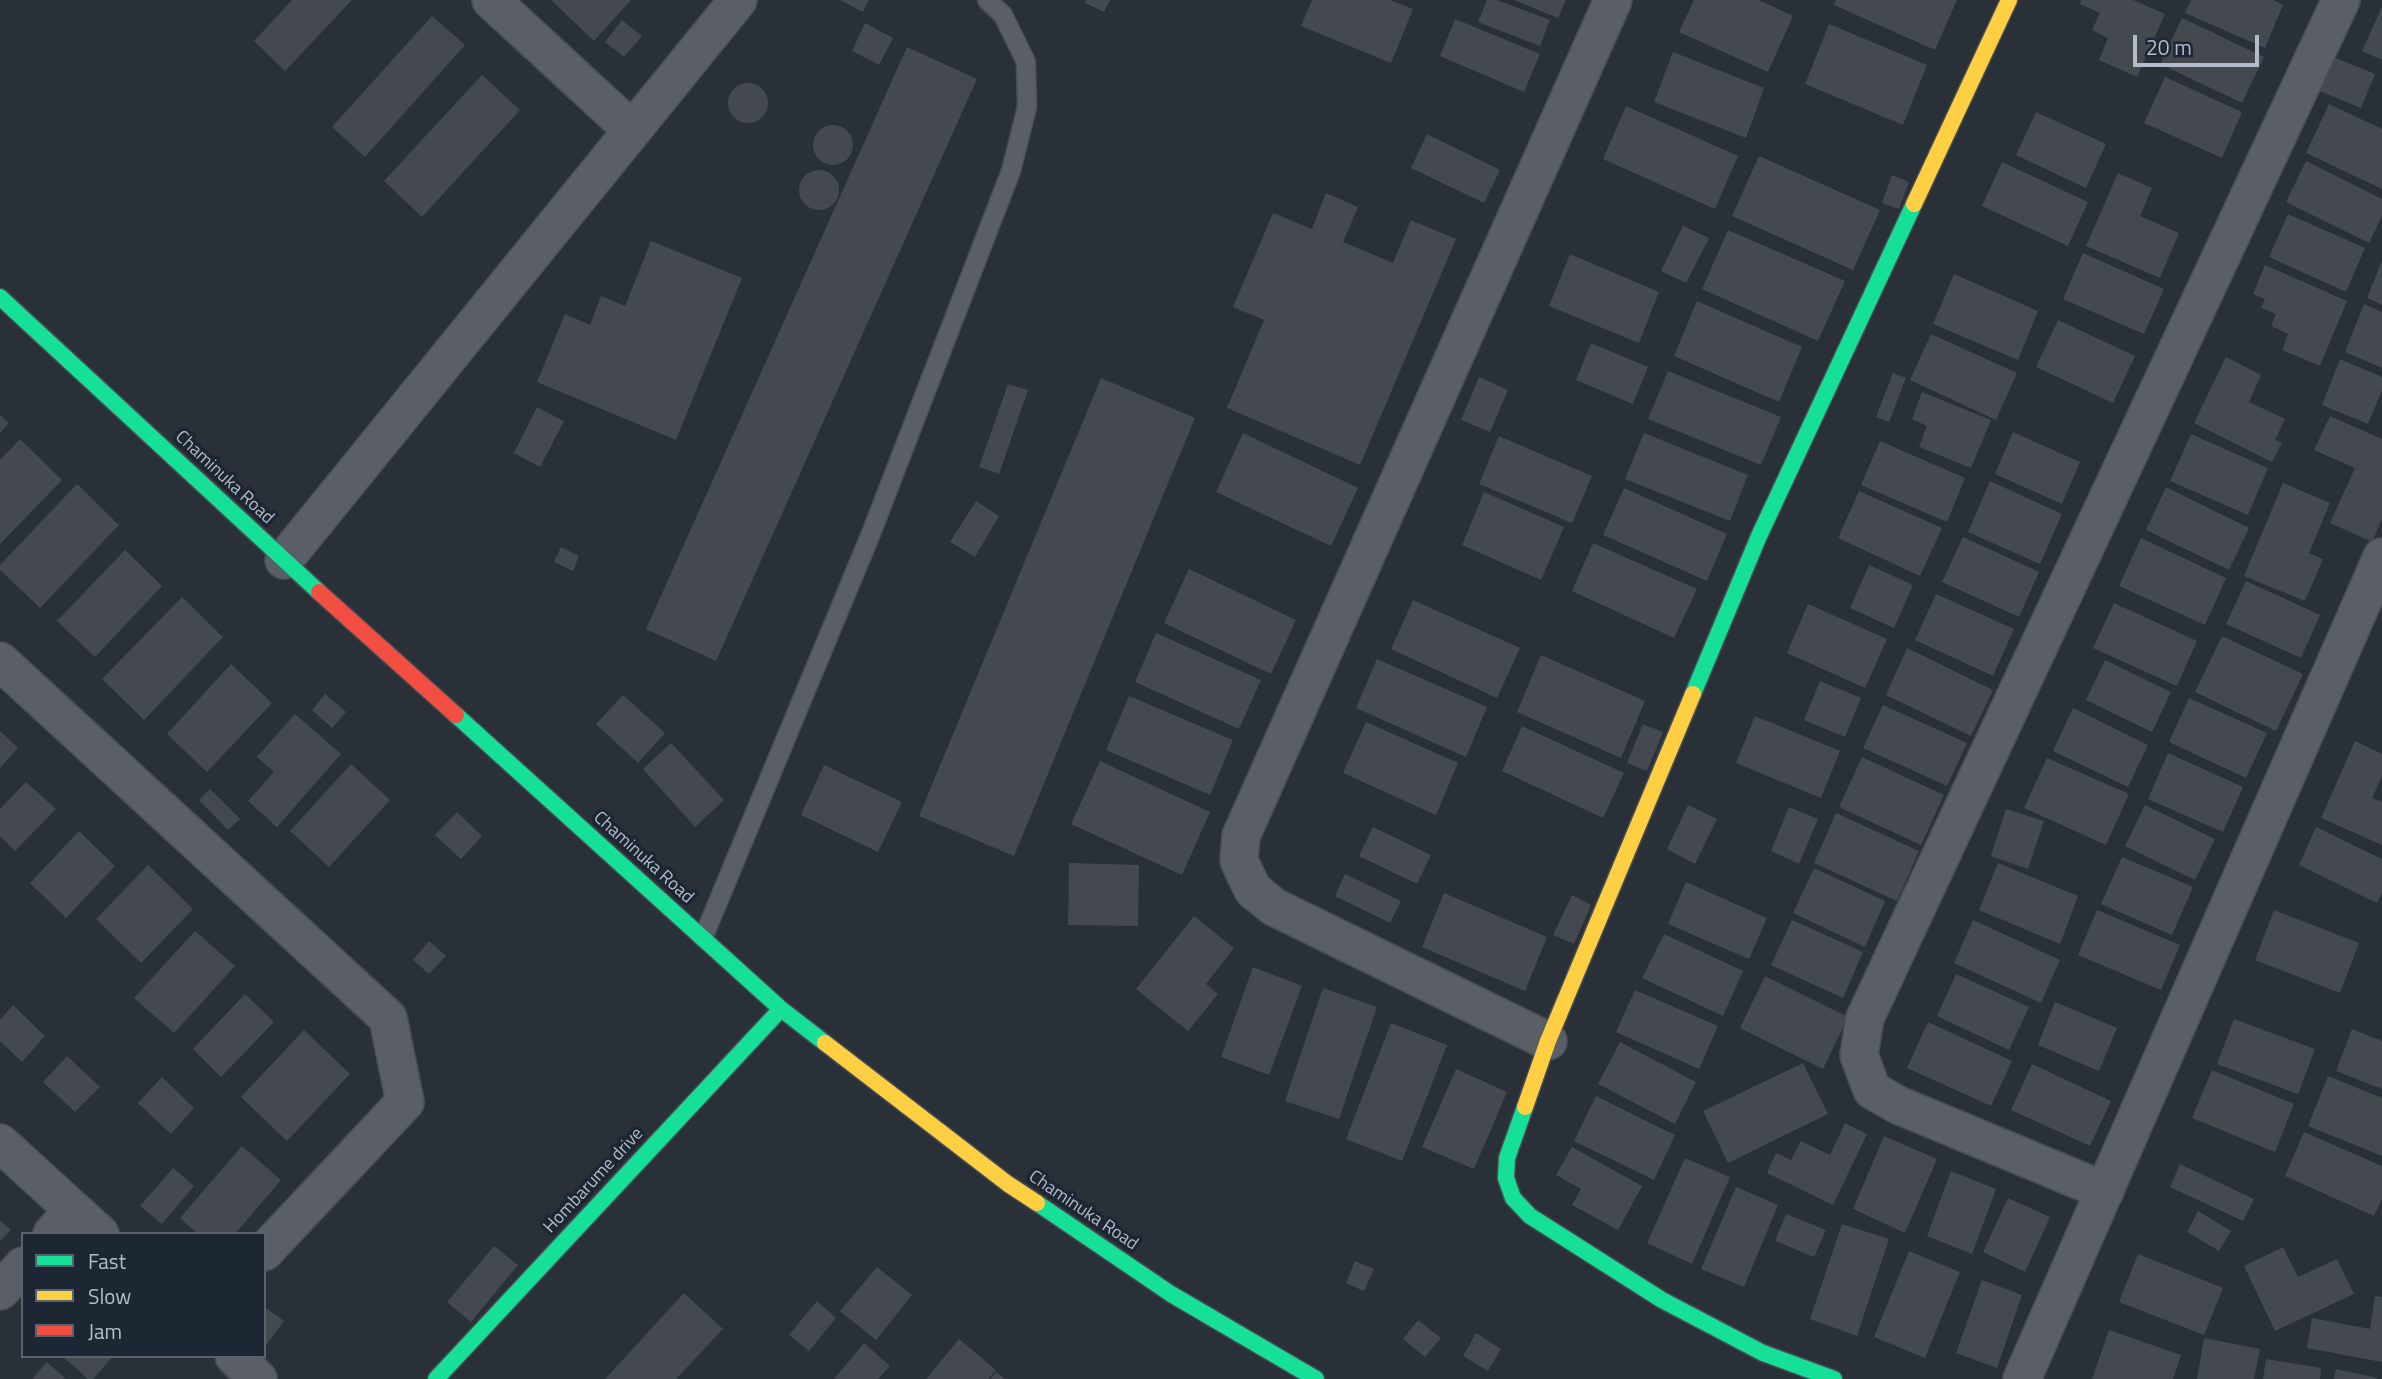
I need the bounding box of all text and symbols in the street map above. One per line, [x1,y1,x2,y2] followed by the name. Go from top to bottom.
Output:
[2137,21,2263,65] scale bar
[2146,31,2192,63] text: 20 m
[170,427,278,529] street label: Chaminuka Road
[589,807,697,909] street label: Chaminuka Road
[540,1124,648,1238] street label: Hombarume drive
[1024,1166,1142,1256] street label: Chaminuka Road
[21,1232,266,1358] legend
[88,1245,126,1277] text: Fast
[88,1280,131,1312] text: Slow
[88,1315,122,1347] text: Jam

